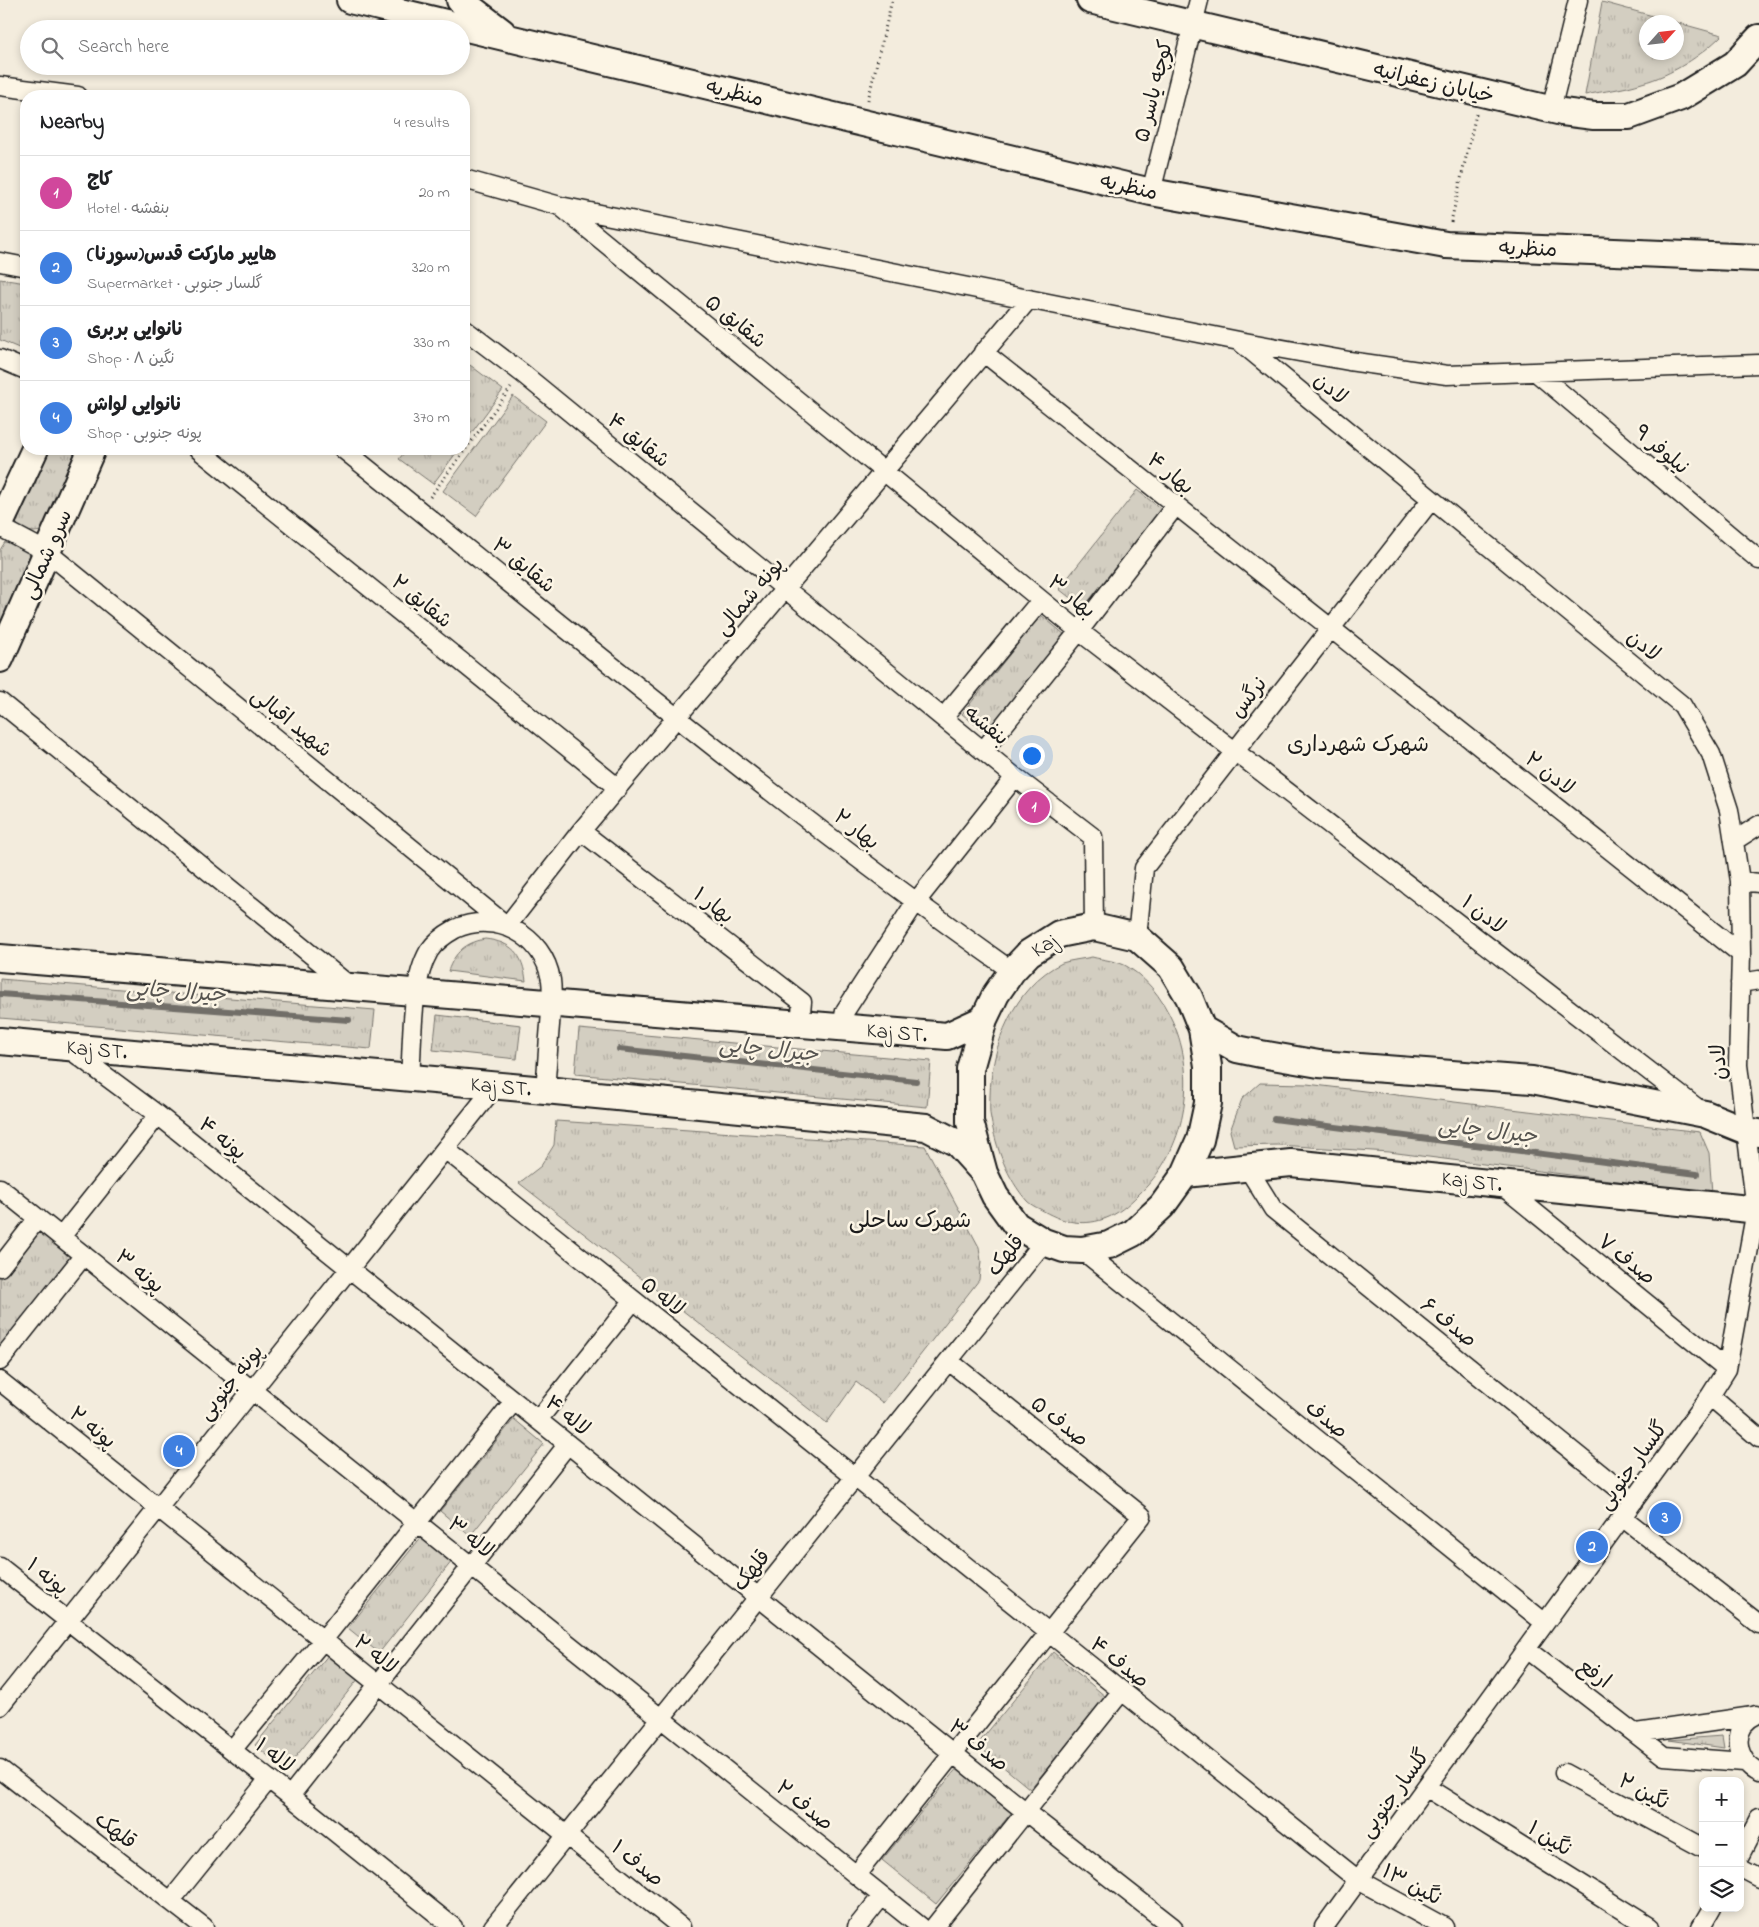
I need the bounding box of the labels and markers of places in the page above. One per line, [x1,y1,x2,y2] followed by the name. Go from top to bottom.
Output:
[1018,788,1050,826] pin: 1
[163,1432,195,1470] pin: 4
[1649,1499,1681,1537] pin: 3
[1576,1528,1608,1566] pin: 2

